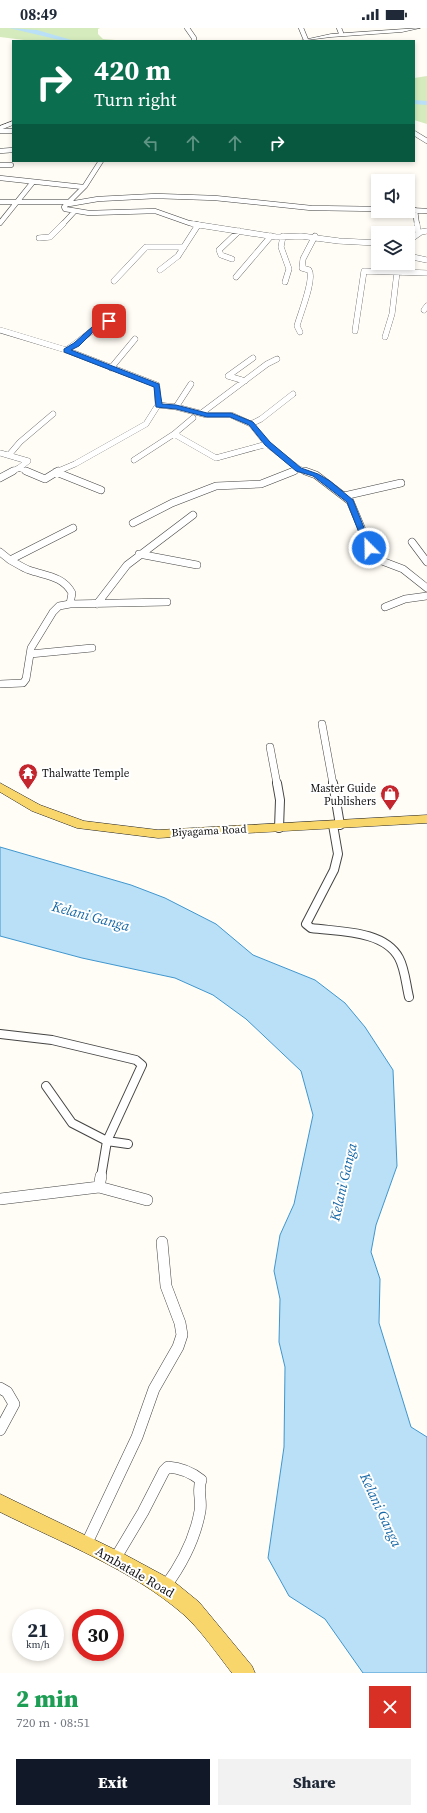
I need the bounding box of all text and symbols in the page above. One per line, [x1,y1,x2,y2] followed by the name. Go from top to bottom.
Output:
[20,4,57,25] text: 08:49
[94,51,171,89] text: 420 m
[28,56,80,108] icon: right
[94,87,176,112] text: Turn right
[140,132,162,154] icon: left
[182,132,204,154] icon: ahead
[224,132,246,154] icon: ahead
[266,132,288,154] icon: right
[371,174,415,270] map controls
[371,174,415,218] button: sound
[371,226,415,270] button: layers
[92,304,126,338] pin
[98,310,120,332] icon: arrive
[348,527,390,569] position arrow
[17,762,39,790] temple icon: Thalwatte Temple
[42,766,130,781] place label: Thalwatte Temple
[310,781,376,809] place label: Master Guide Publishers
[379,783,401,811] shop icon: Master Guide Publishers
[171,822,248,840] street label: Biyagama Road
[49,896,133,936] water label: Kelani Ganga
[324,1140,362,1224] water label: Kelani Ganga
[355,1469,407,1551] water label: Kelani Ganga
[93,1543,178,1602] street label: Ambatale Road
[72,1609,124,1661] speed limit sign: 30
[27,1616,49,1644] text: 21
[26,1638,50,1651] text: km/h
[16,1682,79,1715] text: 2 min
[369,1686,411,1728] button: close
[16,1714,90,1731] text: 720 m · 08:51
[16,1759,210,1805] button: Exit
[218,1759,411,1805] button: Share

